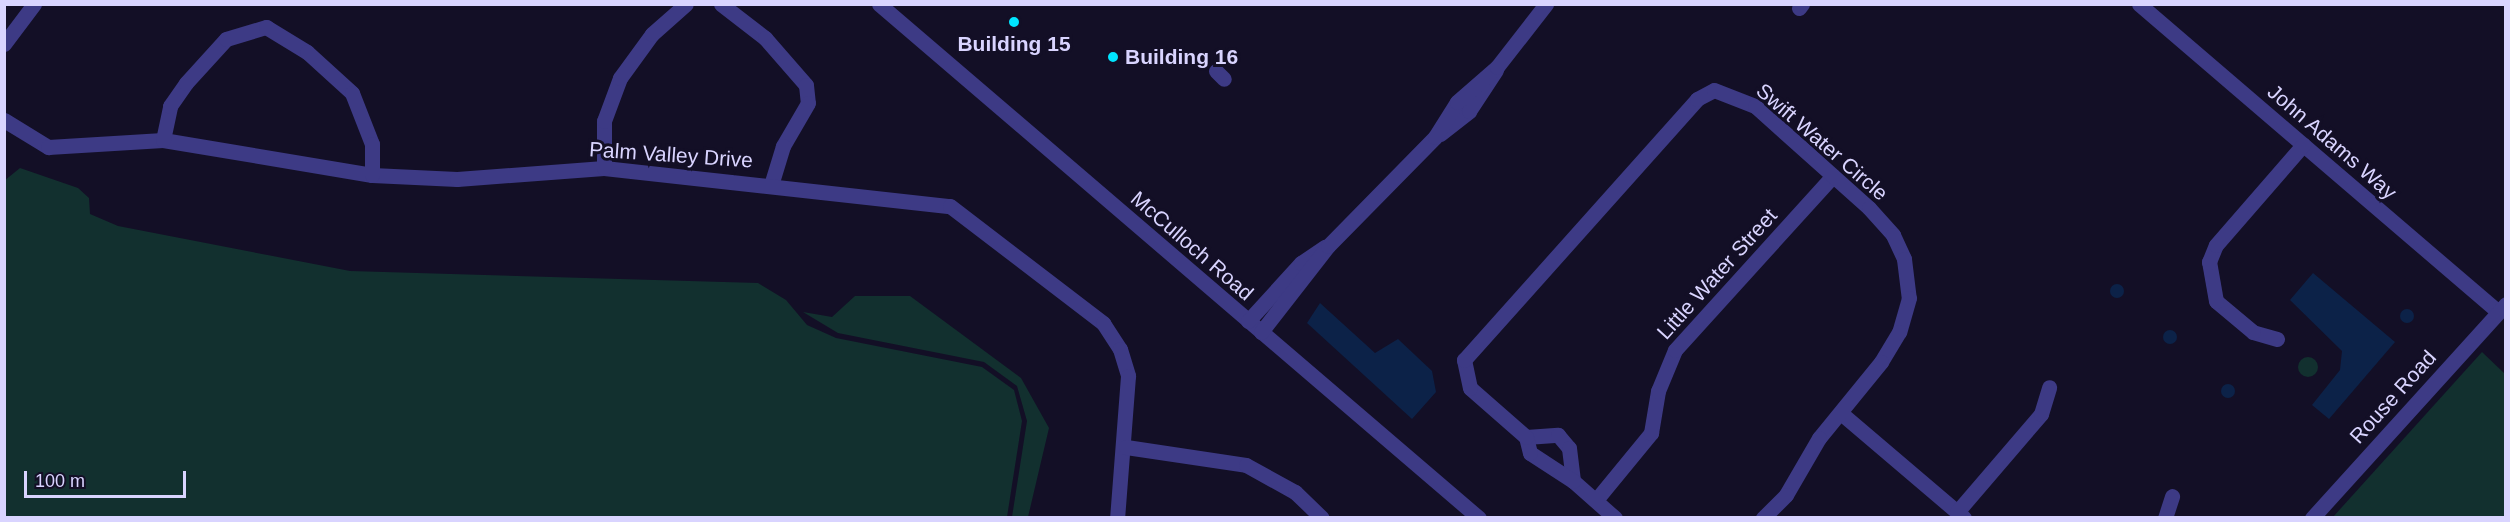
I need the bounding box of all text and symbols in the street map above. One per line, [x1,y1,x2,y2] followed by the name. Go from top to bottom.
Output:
[1007,15,1021,29] marker: Building 15
[957,31,1071,57] place label: Building 15
[1125,44,1238,70] place label: Building 16
[1106,50,1120,64] marker: Building 16
[1751,78,1893,206] street label: Swift Water Circle
[2262,79,2402,205] street label: John Adams Way
[588,137,754,173] street label: Palm Valley Drive
[1126,186,1258,306] street label: McCulloch Road
[1652,203,1782,345] street label: Little Water Street
[2345,345,2441,449] street label: Rouse Road
[27,459,189,497] scale bar
[35,471,85,491] text: 100 m

